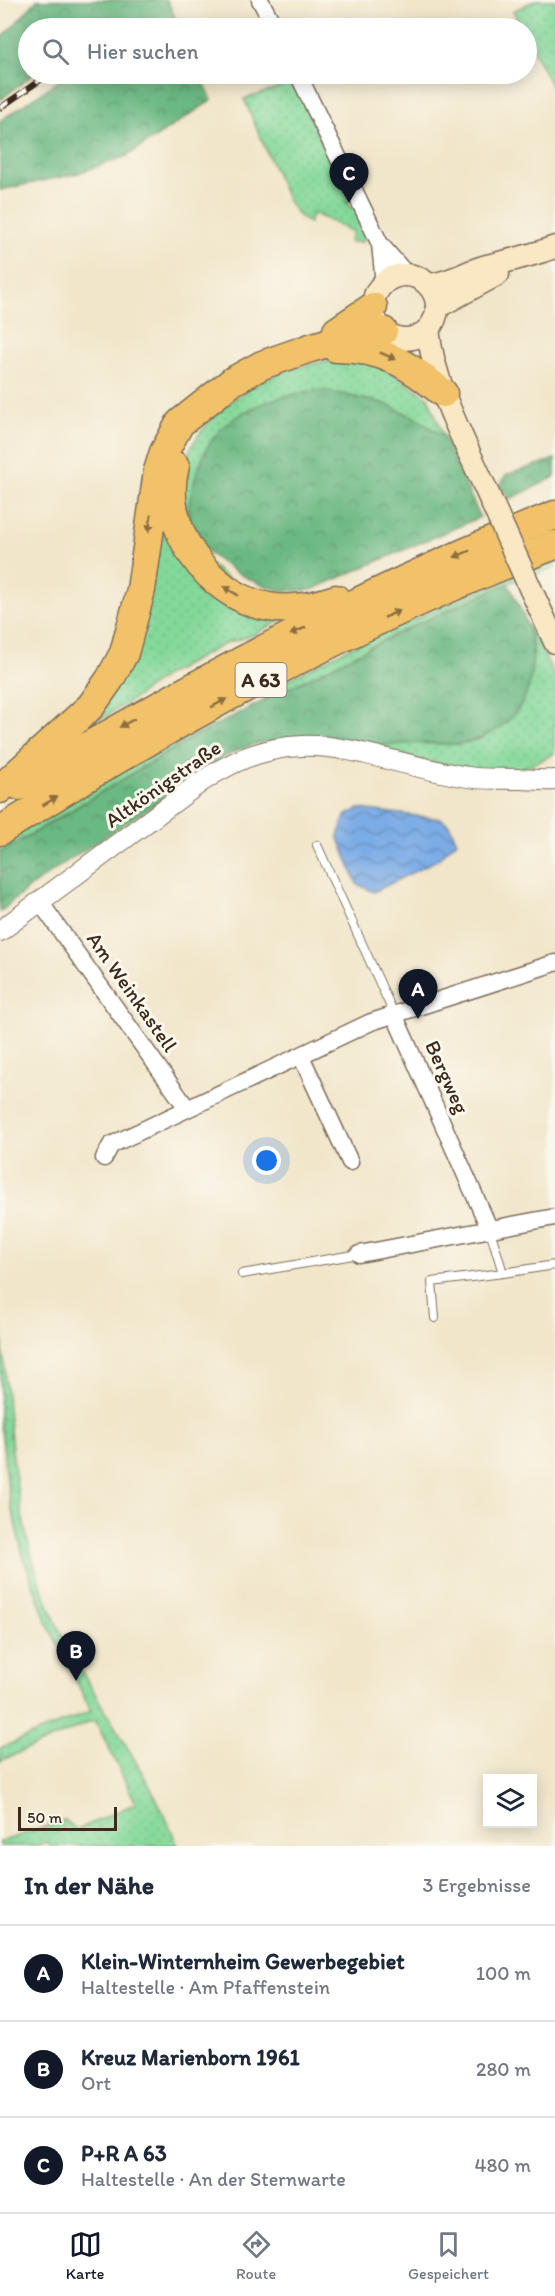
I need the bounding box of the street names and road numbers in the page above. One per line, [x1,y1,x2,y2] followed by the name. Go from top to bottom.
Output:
[236,663,286,697] road number: A 63
[100,735,225,833] street label: Altkönigstraße
[82,927,183,1056] street label: Am Weinkastell
[420,1036,475,1118] street label: Bergweg

